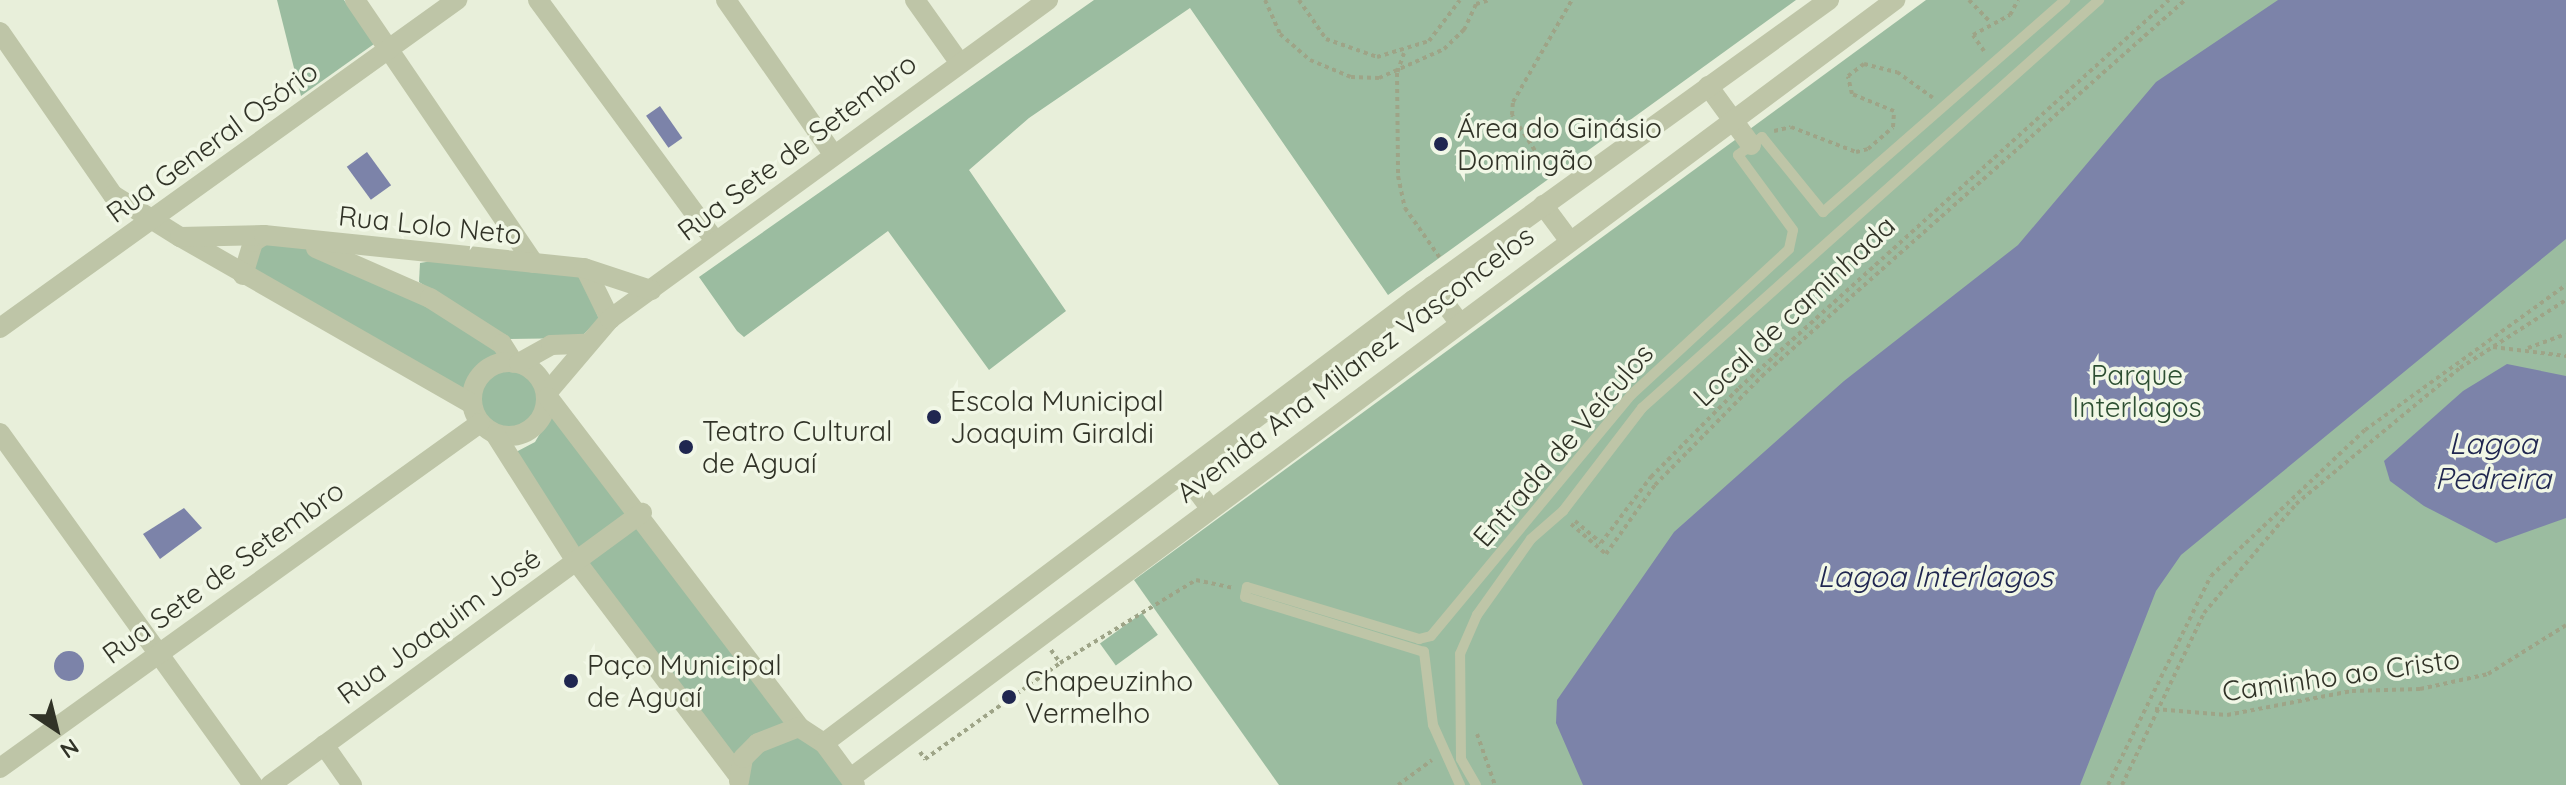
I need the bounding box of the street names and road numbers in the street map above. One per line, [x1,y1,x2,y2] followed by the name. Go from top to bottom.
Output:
[671,46,923,248] street label: Rua Sete de Setembro
[100,54,324,230] street label: Rua General Osório
[337,199,523,251] street label: Rua Lolo Neto
[1686,209,1902,413] street label: Local de caminhada
[1170,219,1540,509] street label: Avenida Ana Milanez Vasconcelos
[1466,337,1660,553] street label: Entrada de Veículos
[96,473,350,671] street label: Rua Sete de Setembro
[331,541,547,711] street label: Rua Joaquim José
[2220,642,2462,708] street label: Caminho ao Cristo

